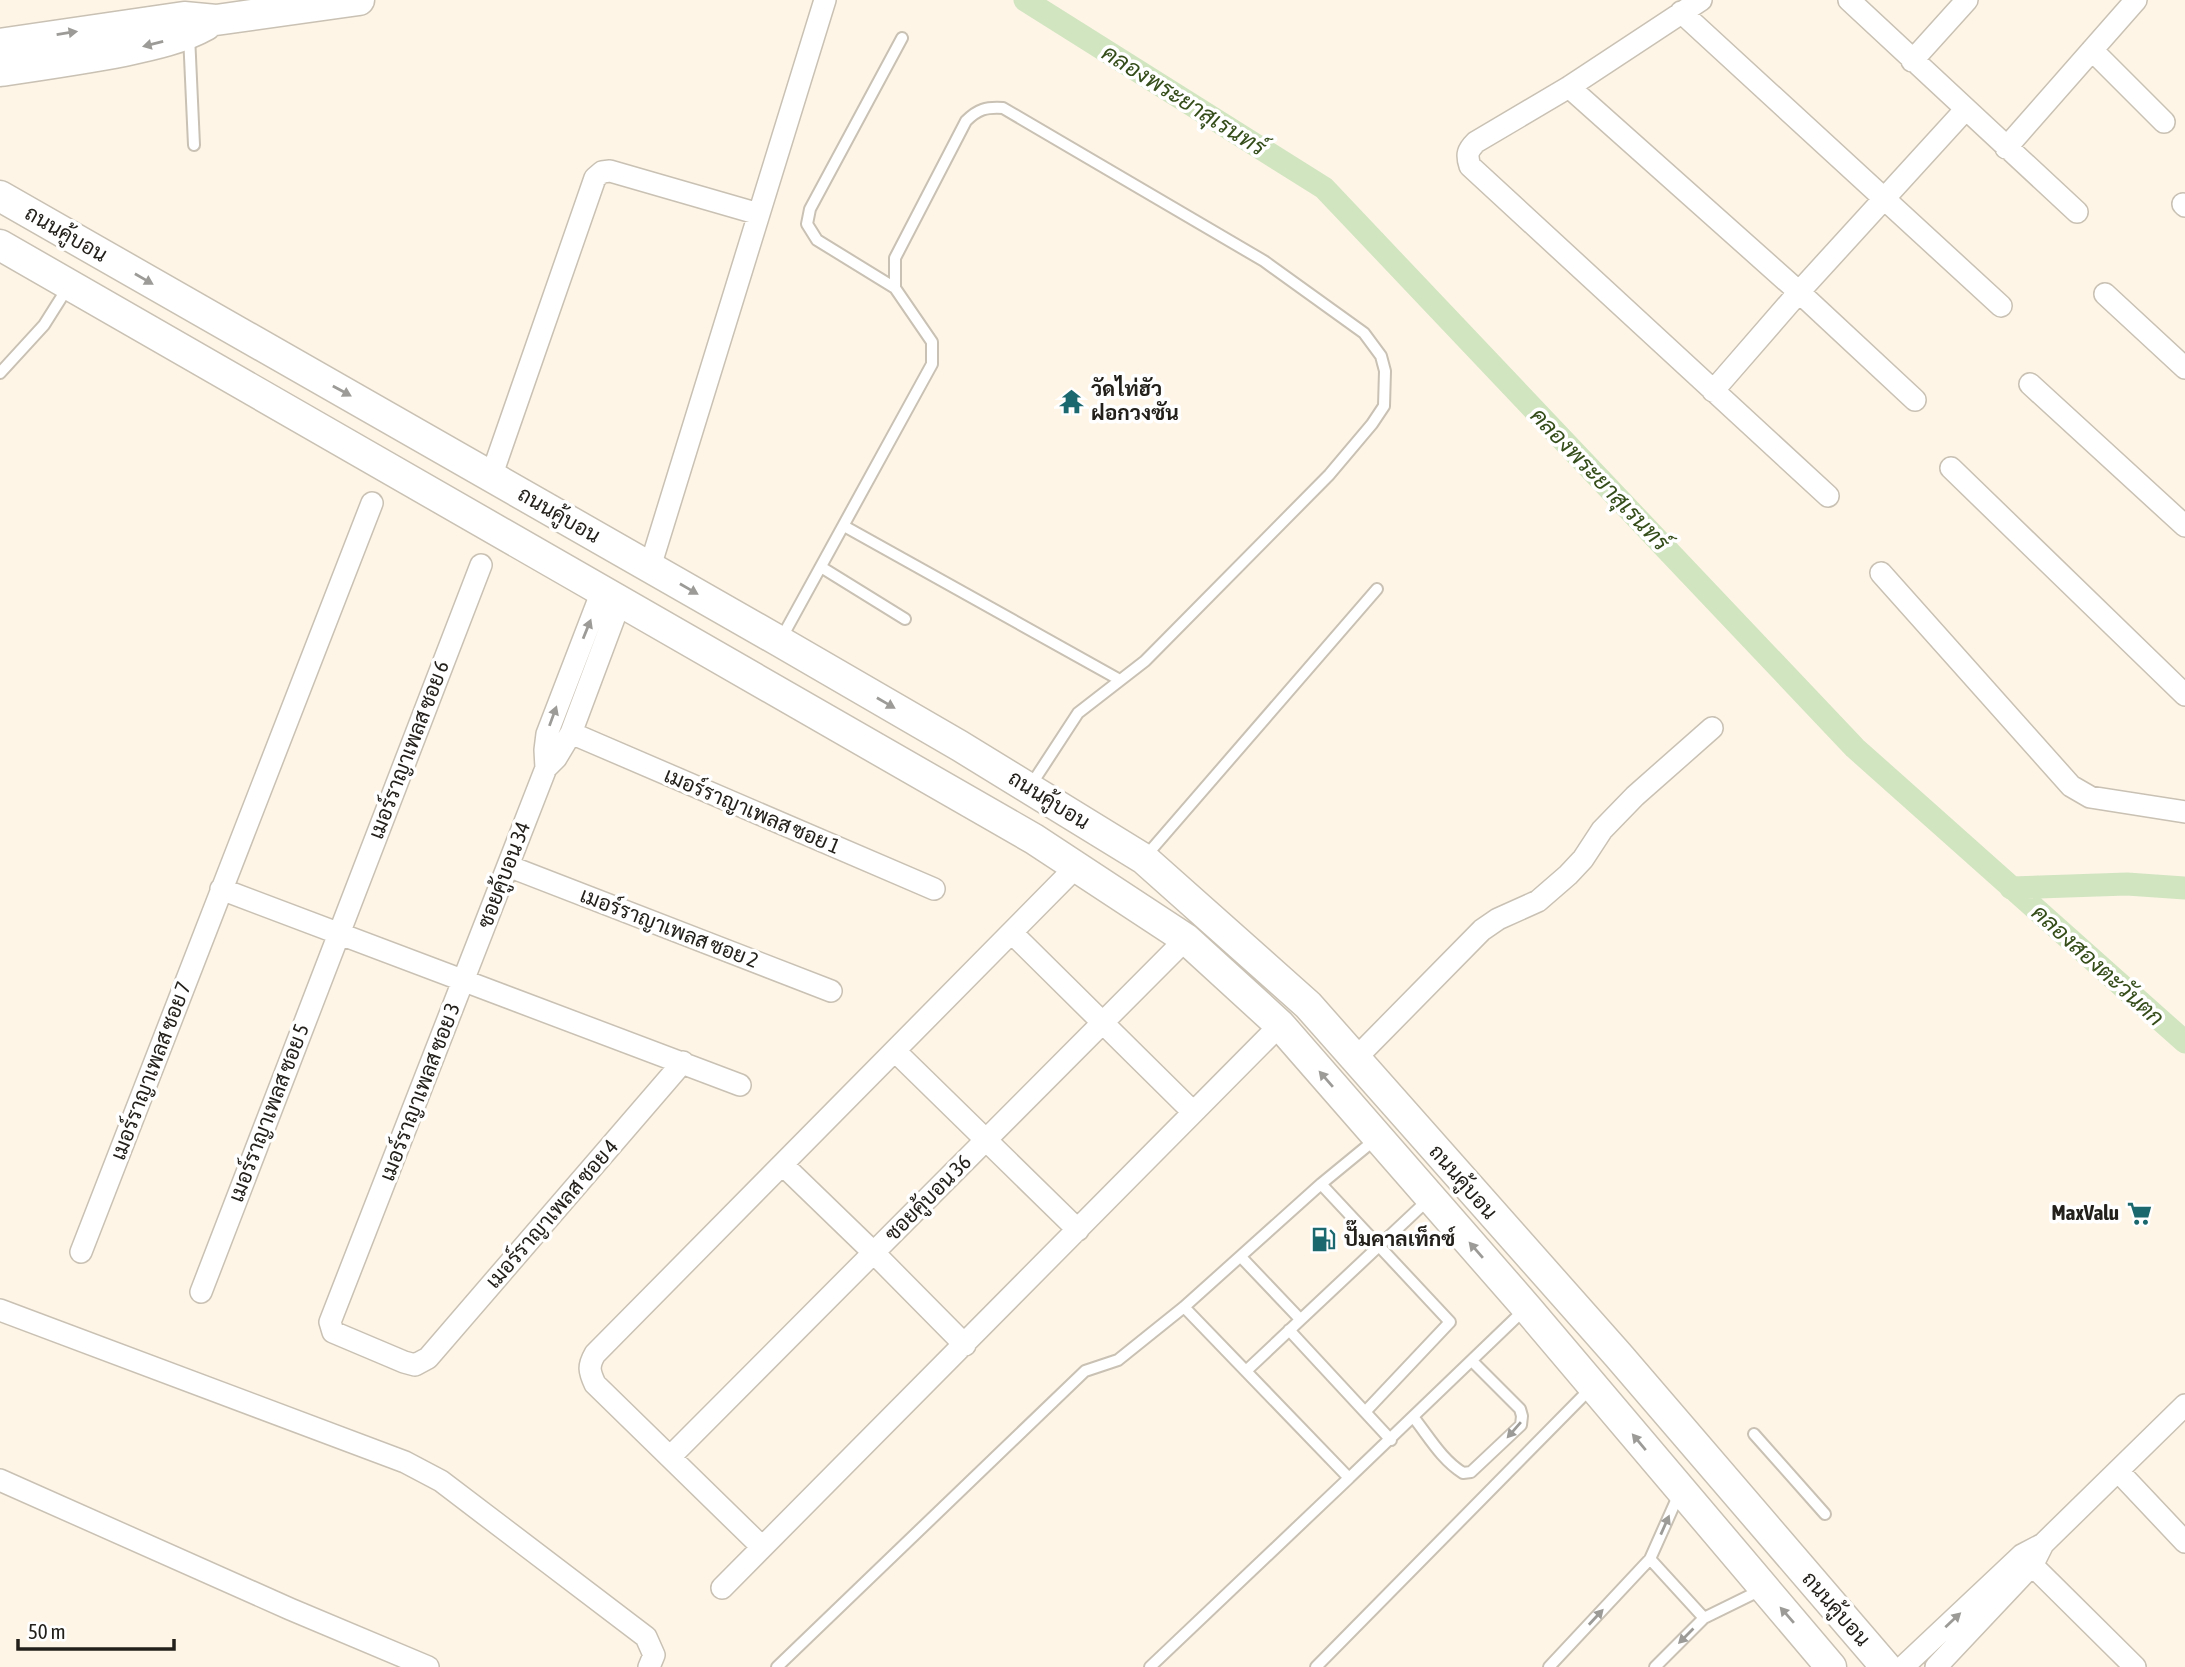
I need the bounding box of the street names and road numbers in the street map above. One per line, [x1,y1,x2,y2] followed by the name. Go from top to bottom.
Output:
[19,200,112,270] street label: ถนนคู้บอน
[512,481,605,551] street label: ถนนคู้บอน
[362,657,454,842] street label: เมอร์ราญาเพลส ซอย 6
[660,761,844,859] street label: เมอร์ราญาเพลส ซอย 1
[1003,765,1094,837] street label: ถนนคู้บอน
[472,818,538,933] street label: ซอยคู้บอน 34
[577,881,762,973] street label: เมอร์ราญาเพลส ซอย 2
[104,978,196,1163] street label: เมอร์ราญาเพลส ซอย 7
[373,999,465,1184] street label: เมอร์ราญาเพลส ซอย 3
[222,1020,314,1205] street label: เมอร์ราญาเพลส ซอย 5
[480,1133,623,1293] street label: เมอร์ราญาเพลส ซอย 4
[1422,1139,1503,1226] street label: ถนนคู้บอน
[879,1149,978,1248] street label: ซอยคู้บอน 36
[1795,1566,1876,1653] street label: ถนนคู้บอน

